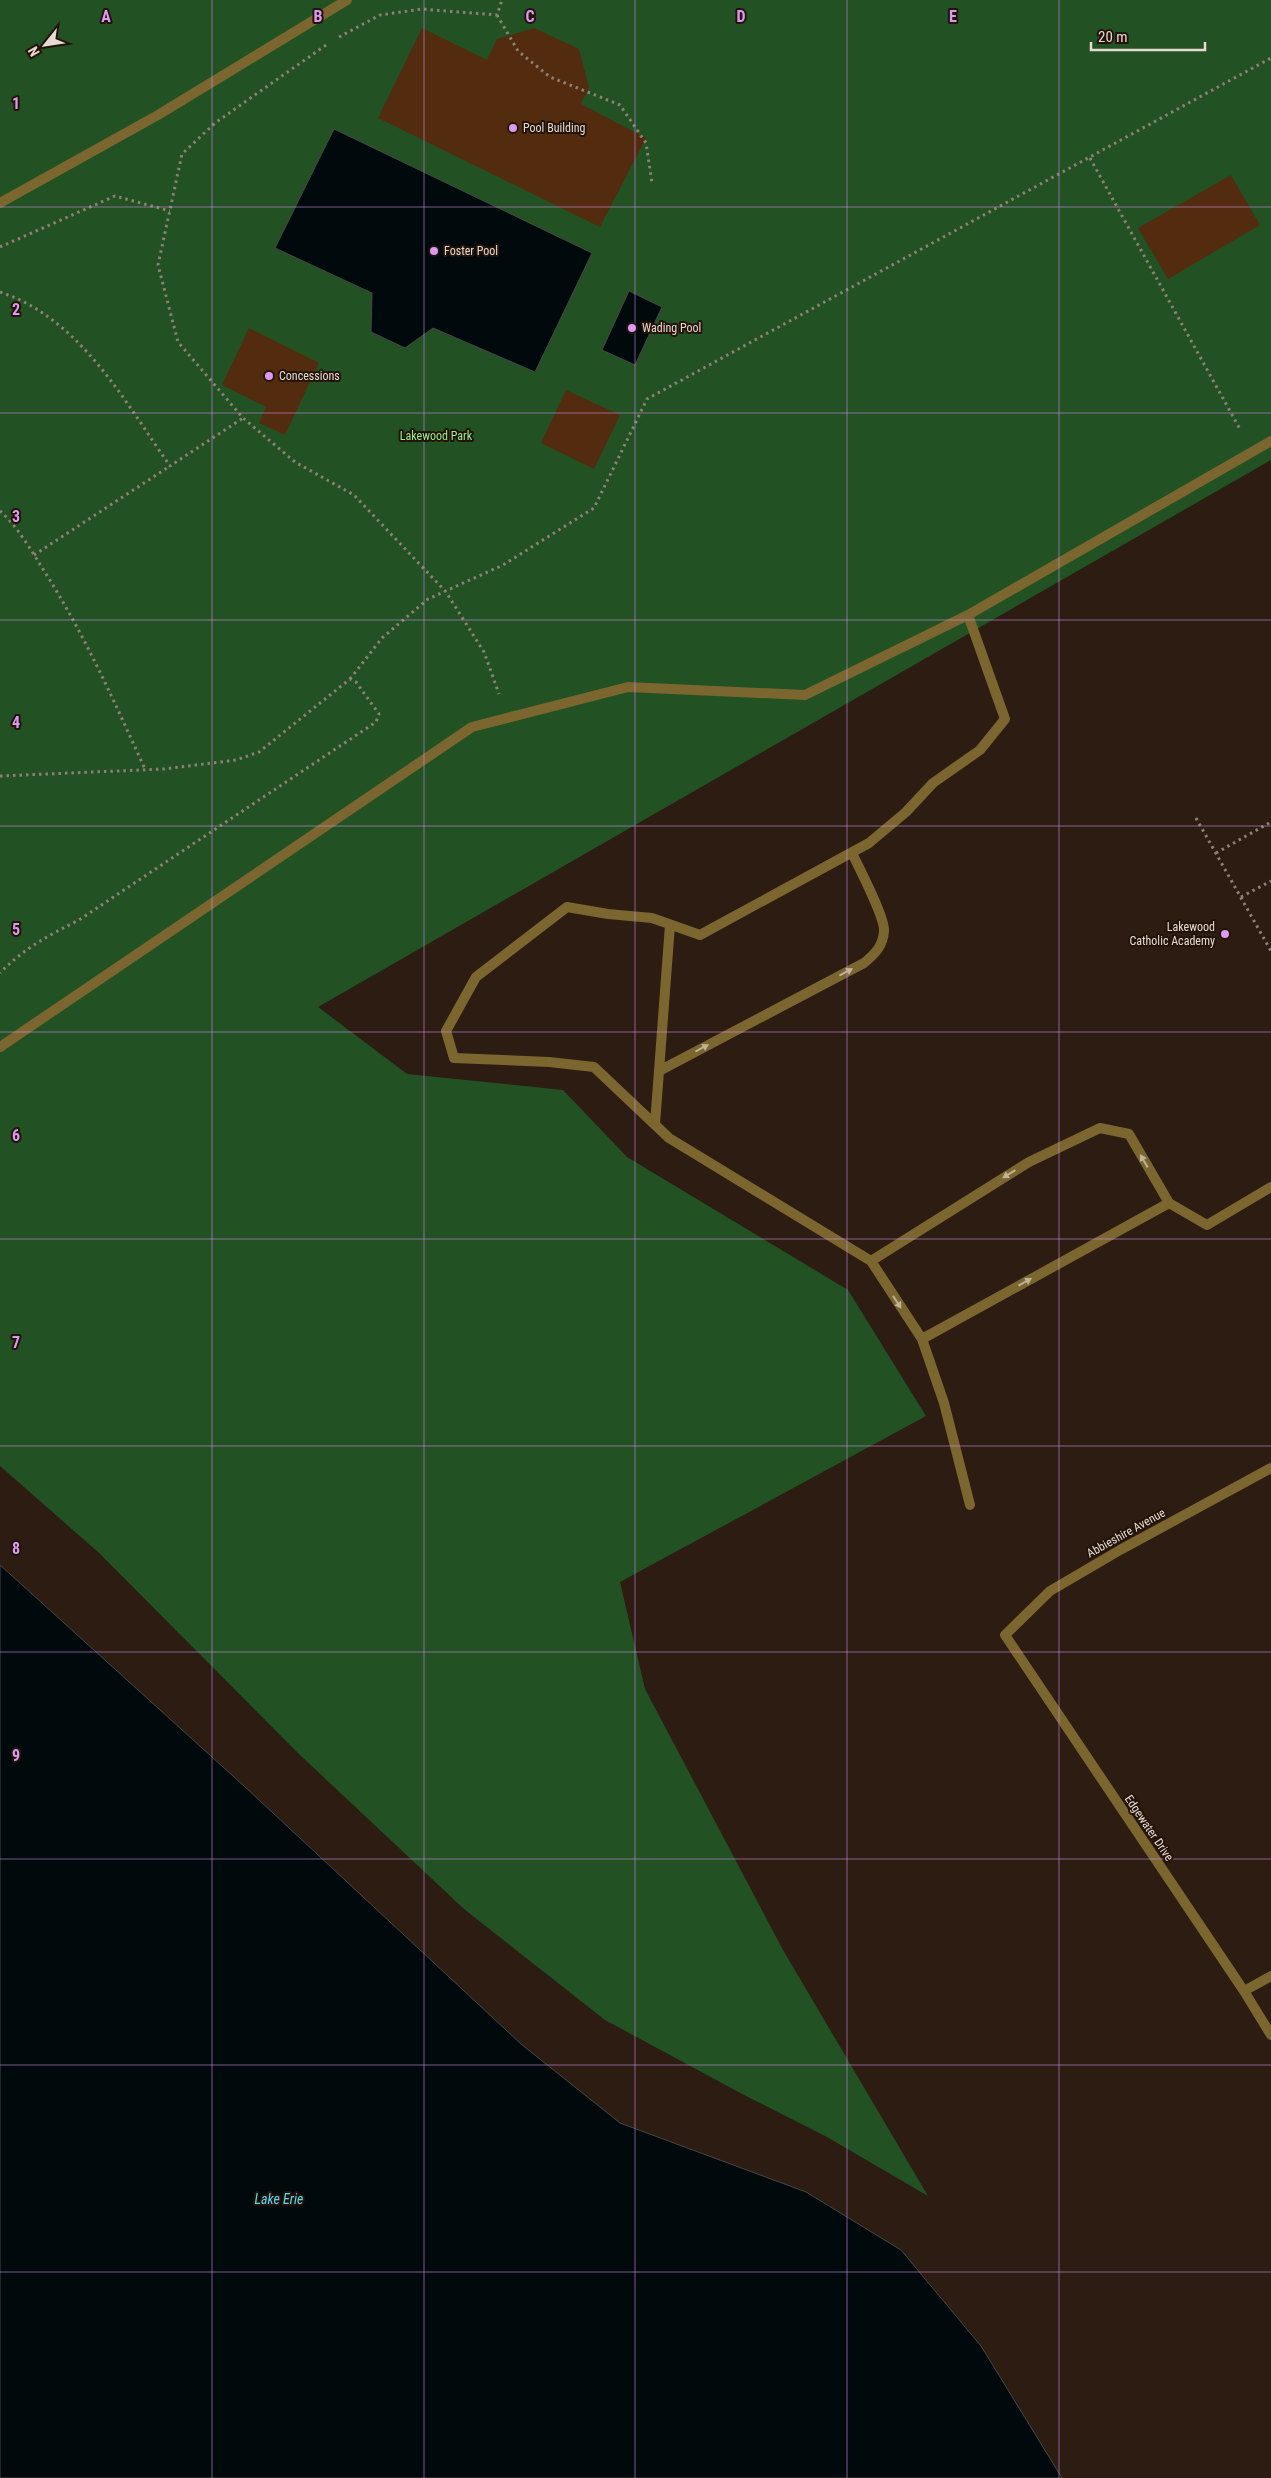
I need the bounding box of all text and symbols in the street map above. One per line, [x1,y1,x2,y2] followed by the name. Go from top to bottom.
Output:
[101,7,111,26] text: A
[314,7,323,26] text: B
[525,7,535,26] text: C
[736,7,746,26] text: D
[949,7,957,26] text: E
[20,20,70,70] north arrow
[1091,20,1205,52] scale bar
[1098,28,1128,46] text: 20 m
[25,44,43,59] text: N
[12,94,20,113] text: 1
[523,121,586,135] place label: Pool Building
[507,122,519,134] marker: Pool Building
[444,244,498,258] place label: Foster Pool
[428,245,440,257] marker: Foster Pool
[12,300,20,319] text: 2
[642,321,701,335] place label: Wading Pool
[626,322,638,334] marker: Wading Pool
[279,369,340,383] place label: Concessions
[263,370,275,382] marker: Concessions
[400,429,473,443] park label: Lakewood Park
[12,507,20,526] text: 3
[12,713,20,732] text: 4
[12,920,20,939] text: 5
[1129,920,1215,948] place label: Lakewood Catholic Academy
[1219,928,1231,940] marker: Lakewood Catholic Academy
[839,968,854,976] one-way arrow
[695,1044,710,1052] one-way arrow
[12,1126,20,1145] text: 6
[1140,1154,1149,1167] one-way arrow
[1003,1170,1016,1179] one-way arrow
[1019,1278,1032,1287] one-way arrow
[893,1295,902,1309] one-way arrow
[12,1333,20,1352] text: 7
[1084,1505,1168,1560] street label: Abbieshire Avenue
[12,1539,20,1558] text: 8
[12,1746,20,1765] text: 9
[1122,1792,1176,1864] street label: Edgewater Drive
[255,2191,303,2207] water label: Lake Erie

